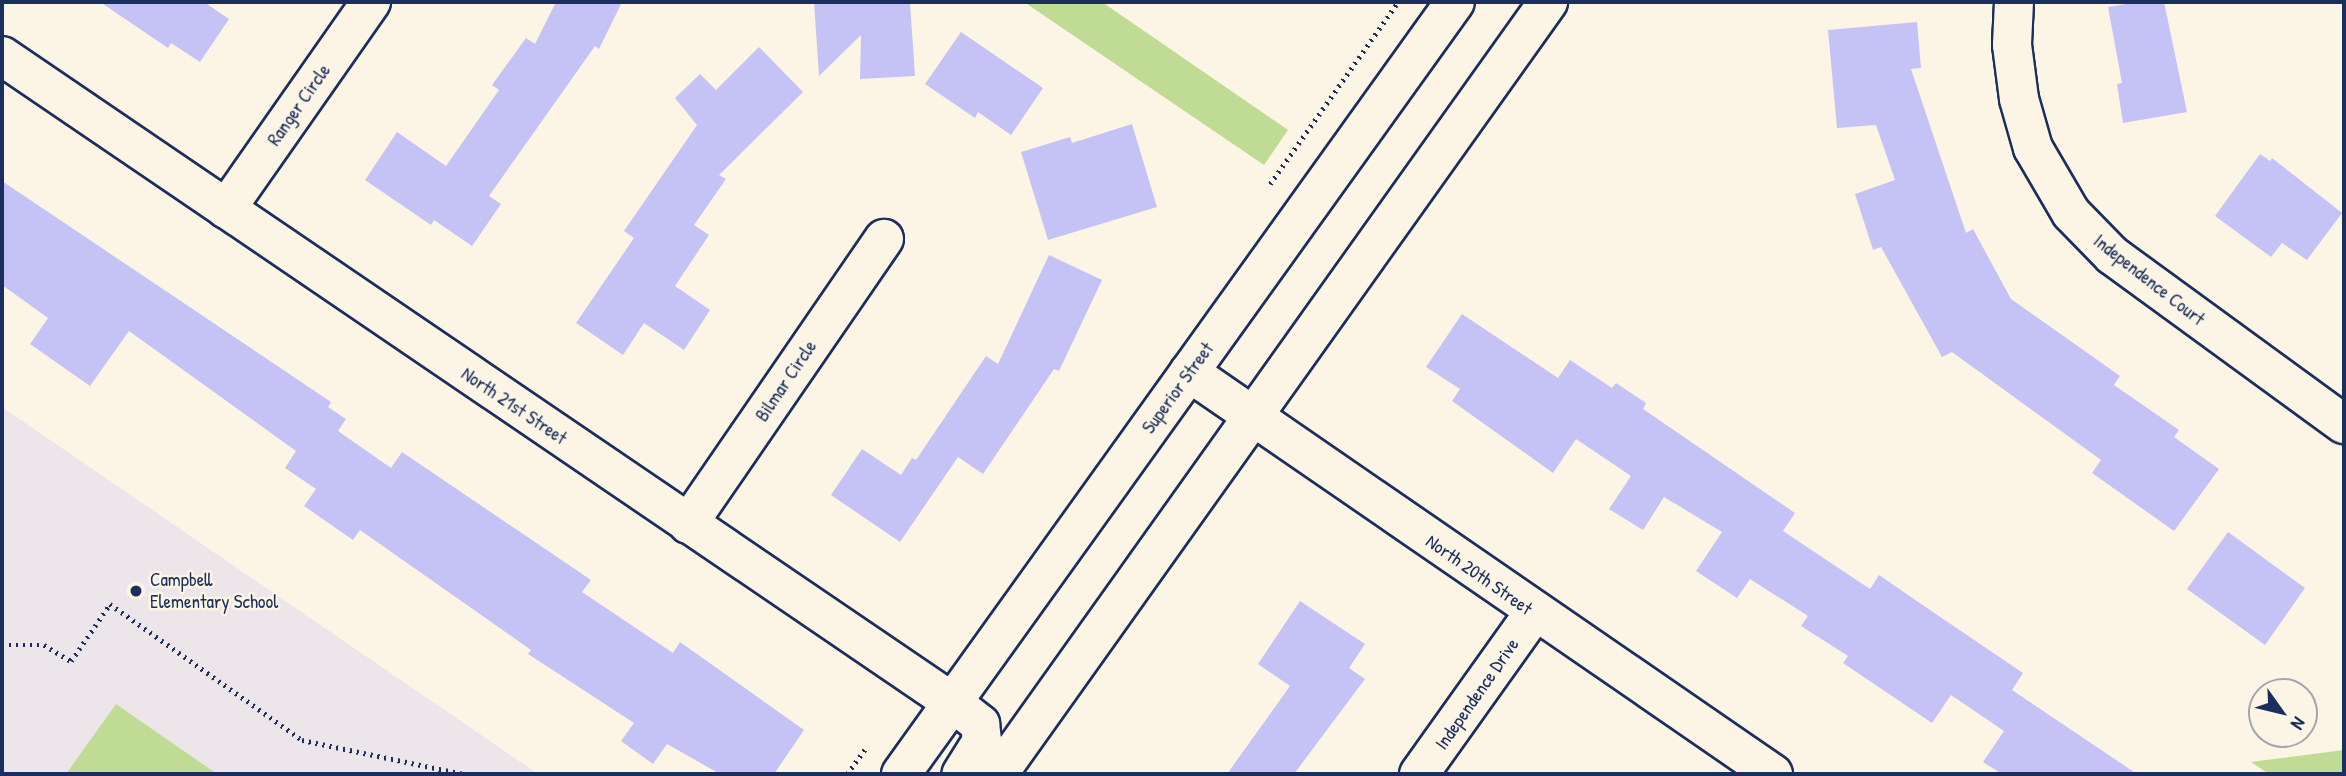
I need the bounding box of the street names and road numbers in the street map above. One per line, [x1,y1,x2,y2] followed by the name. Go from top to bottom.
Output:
[263,60,335,150] street label: Ranger Circle
[2089,230,2209,330] street label: Independence Court
[751,336,821,426] street label: Bilmar Circle
[1137,338,1219,438] street label: Superior Street
[457,362,571,450] street label: North 21st Street
[1421,530,1537,620] street label: North 20th Street
[1430,634,1524,754] street label: Independence Drive

